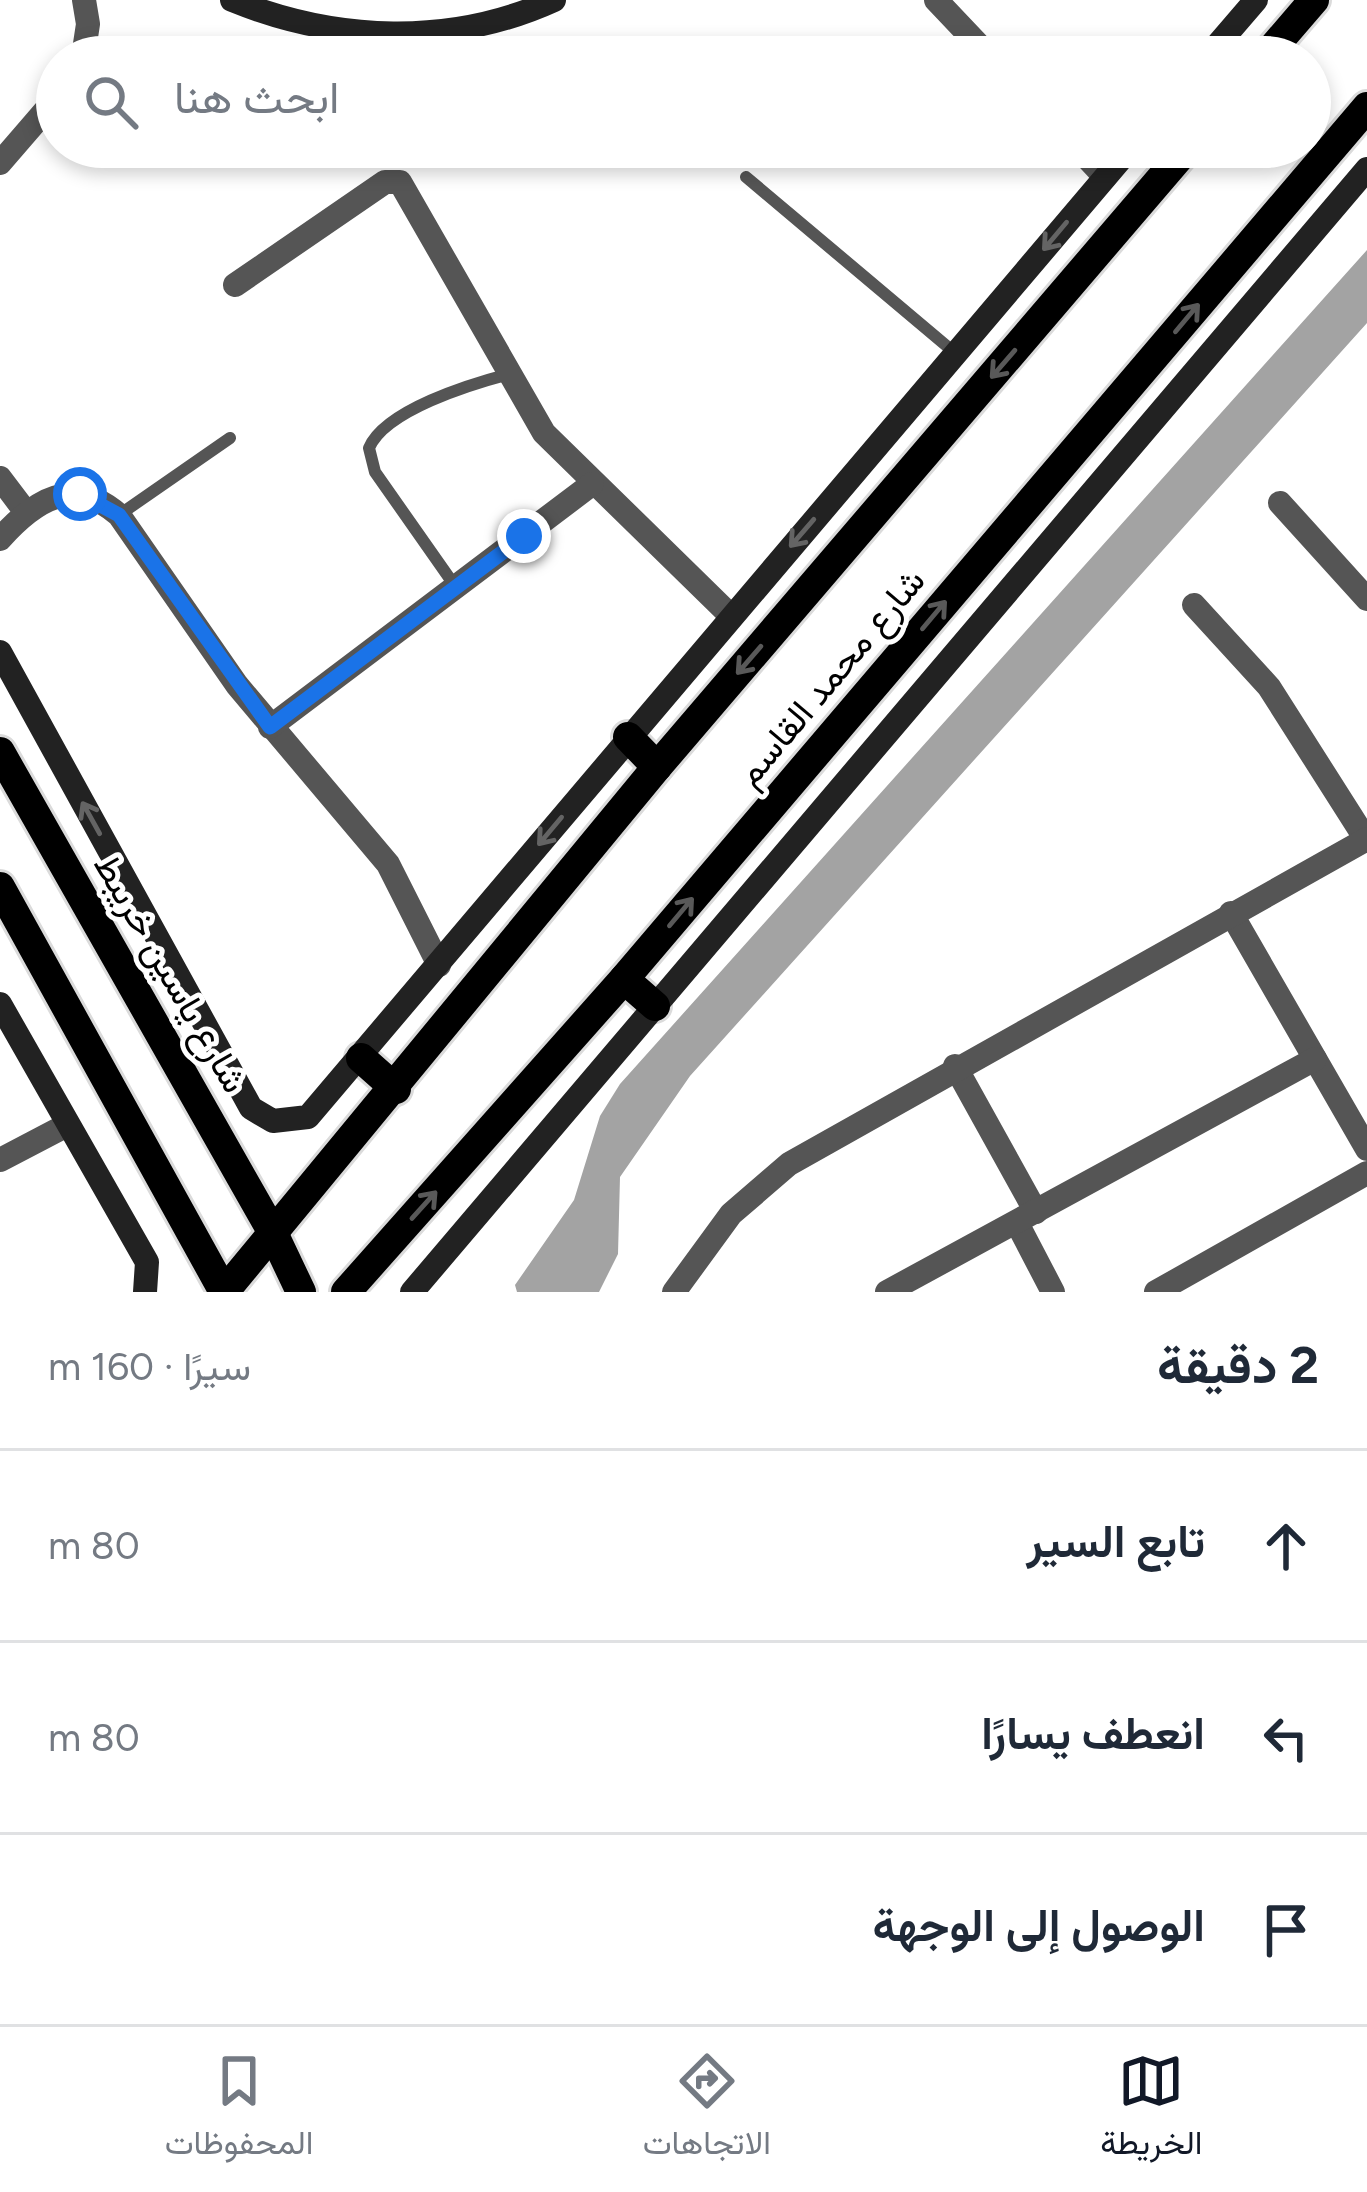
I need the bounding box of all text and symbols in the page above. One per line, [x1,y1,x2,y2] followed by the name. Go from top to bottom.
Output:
[36,36,1331,168] search box
[78,69,144,135] icon: search
[174,70,340,124] text: ابحث هنا
[1041,220,1069,251] one-way arrow
[1173,303,1201,334] one-way arrow
[990,348,1017,378] one-way arrow
[53,467,107,521] route start
[497,509,551,563] route end
[788,517,816,548] one-way arrow
[726,559,936,797] street label: شارع محمد القاسم
[920,600,948,631] one-way arrow
[736,644,764,675] one-way arrow
[79,802,102,837] one-way arrow
[537,814,564,846] one-way arrow
[83,846,257,1102] street label: شارع ياسين خريبط
[667,897,695,928] one-way arrow
[410,1190,438,1221] one-way arrow
[1157,1335,1319,1396] text: 2 دقيقة
[48,1343,251,1390] text: سيرًا · 160 m
[1253,1513,1319,1579] icon: ahead
[1026,1514,1205,1568] text: تابع السير
[48,1522,140,1569] text: 80 m
[1253,1705,1319,1771] icon: left
[981,1706,1205,1760] text: انعطف يسارًا
[48,1714,140,1761] text: 80 m
[1253,1897,1319,1963] icon: arrive
[872,1898,1205,1952] text: الوصول إلى الوجهة
[165,2048,313,2172] tab: المحفوظات
[643,2048,771,2172] tab: الاتجاهات
[1100,2048,1202,2172] tab: الخريطة

